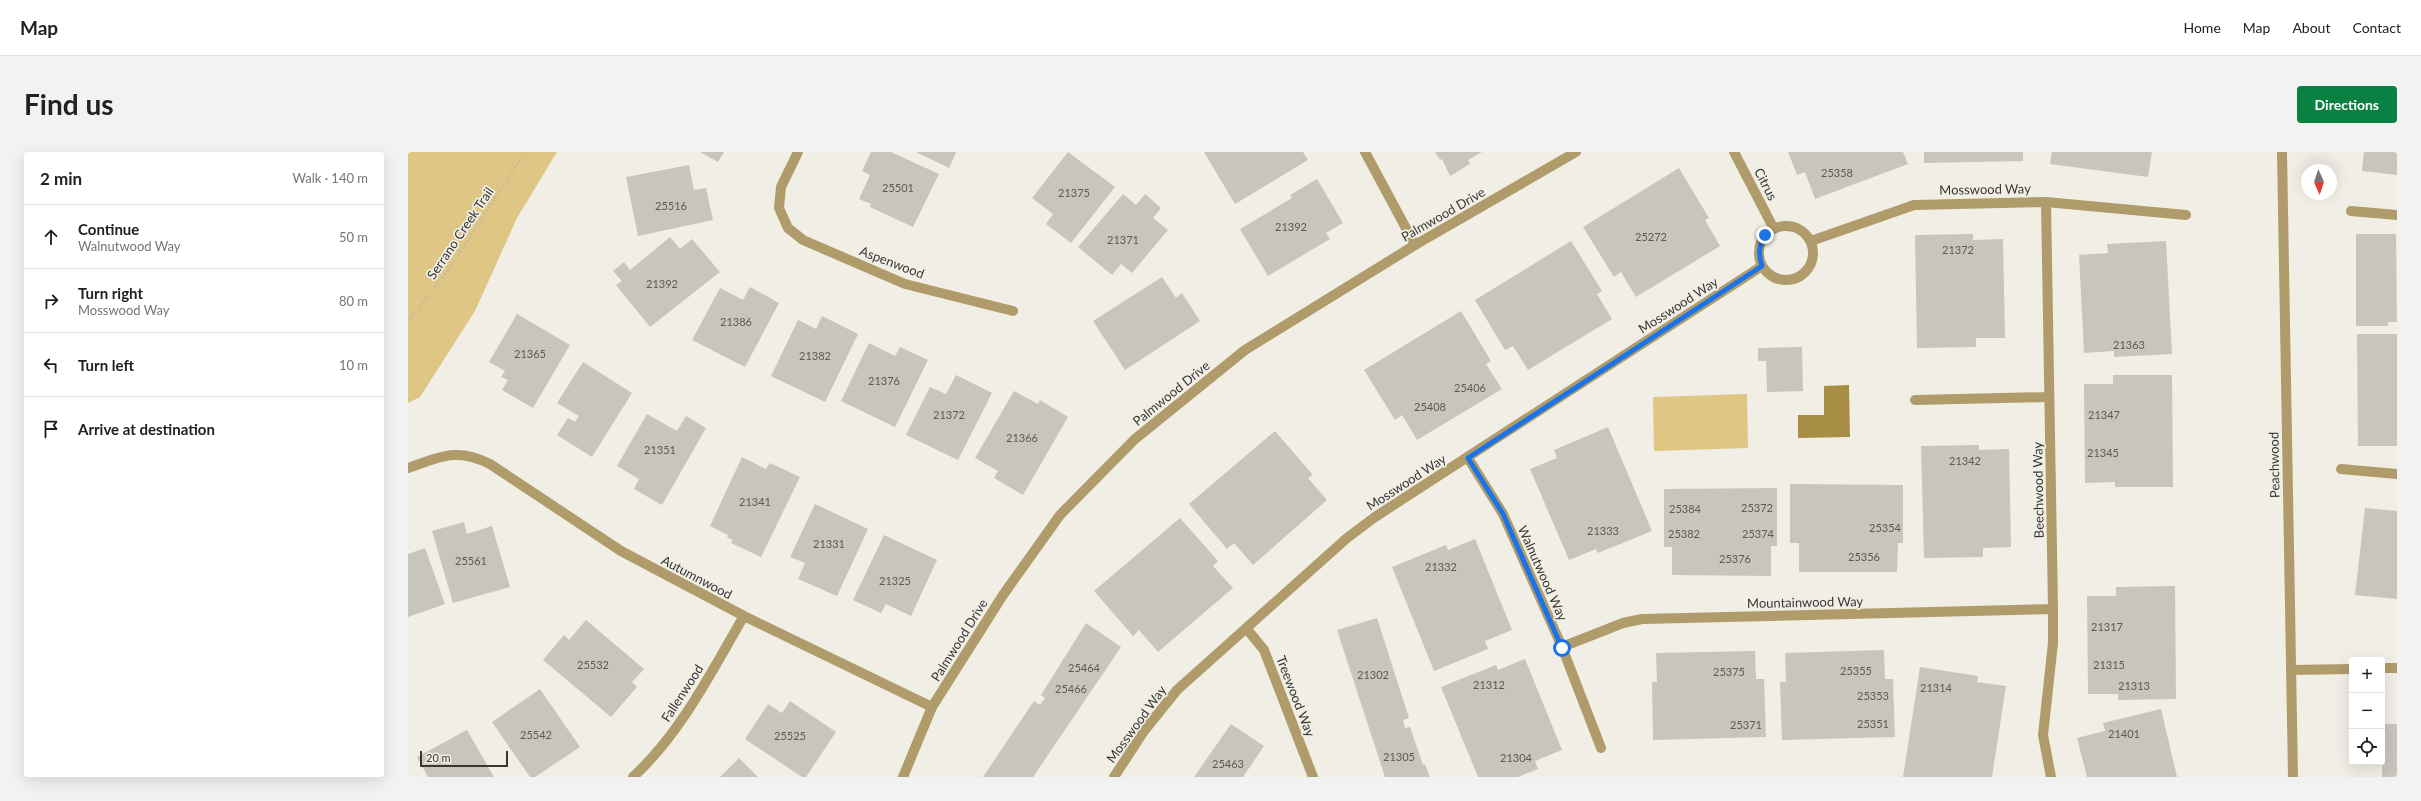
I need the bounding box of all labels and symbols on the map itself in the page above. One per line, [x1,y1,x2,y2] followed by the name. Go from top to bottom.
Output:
[2301,164,2337,200] north arrow
[1751,165,1781,203] street label: Citrus
[1821,166,1853,179] house number: 25358
[1939,180,2031,198] street label: Mosswood Way
[882,181,914,194] house number: 25501
[1398,183,1488,244] street label: Palmwood Drive
[423,184,497,282] street label: Serrano Creek Trail
[1058,186,1090,199] house number: 21375
[655,199,687,212] house number: 25516
[1275,220,1307,233] house number: 21392
[1756,226,1774,244] route end
[1635,230,1667,243] house number: 25272
[1107,233,1139,246] house number: 21371
[857,242,927,282] street label: Aspenwood
[1942,243,1974,256] house number: 21372
[1635,273,1721,337] street label: Mosswood Way
[646,277,678,290] house number: 21392
[720,315,752,328] house number: 21386
[2113,338,2145,351] house number: 21363
[514,347,546,360] house number: 21365
[799,349,831,362] house number: 21382
[1129,357,1213,429] street label: Palmwood Drive
[868,374,900,387] house number: 21376
[1454,381,1486,394] house number: 25406
[1414,400,1446,413] house number: 25408
[933,408,965,421] house number: 21372
[2088,408,2120,421] house number: 21347
[1006,431,1038,444] house number: 21366
[2265,432,2283,498] street label: Peachwood
[2029,441,2047,538] street label: Beechwood Way
[644,443,676,456] house number: 21351
[2087,446,2119,459] house number: 21345
[1363,450,1449,514] street label: Mosswood Way
[1949,454,1981,467] house number: 21342
[739,495,771,508] house number: 21341
[1741,501,1773,514] house number: 25372
[1669,502,1702,515] house number: 25384
[1869,521,1902,534] house number: 25354
[1515,523,1571,623] street label: Walnutwood Way
[1587,524,1619,537] house number: 21333
[1668,527,1700,540] house number: 25382
[1742,527,1775,540] house number: 25374
[813,537,845,550] house number: 21331
[1848,550,1880,563] house number: 25356
[659,552,735,602] street label: Autumnwood
[1719,552,1751,565] house number: 25376
[455,554,487,567] house number: 25561
[1425,560,1457,573] house number: 21332
[879,574,911,587] house number: 21325
[1747,593,1863,611] street label: Mountainwood Way
[927,596,991,684] street label: Palmwood Drive
[2091,620,2123,633] house number: 21317
[1553,639,1571,657] route start
[1273,653,1319,739] street label: Treewood Way
[577,658,609,671] house number: 25532
[2093,658,2125,671] house number: 21315
[658,661,706,725] street label: Fallenwood
[1068,661,1101,674] house number: 25464
[1840,664,1872,677] house number: 25355
[1713,665,1745,678] house number: 25375
[1357,668,1389,681] house number: 21302
[1473,678,1505,691] house number: 21312
[2118,679,2150,692] house number: 21313
[1920,681,1953,694] house number: 21314
[1055,682,1087,695] house number: 25466
[1103,682,1170,766] street label: Mosswood Way
[1857,689,1889,702] house number: 25353
[1857,717,1889,730] house number: 25351
[1730,718,1762,731] house number: 25371
[2108,727,2140,740] house number: 21401
[520,728,552,741] house number: 25542
[774,729,806,742] house number: 25525
[420,749,508,768] scale bar
[1383,750,1415,763] house number: 21305
[1500,751,1533,764] house number: 21304
[1212,757,1244,770] house number: 25463

